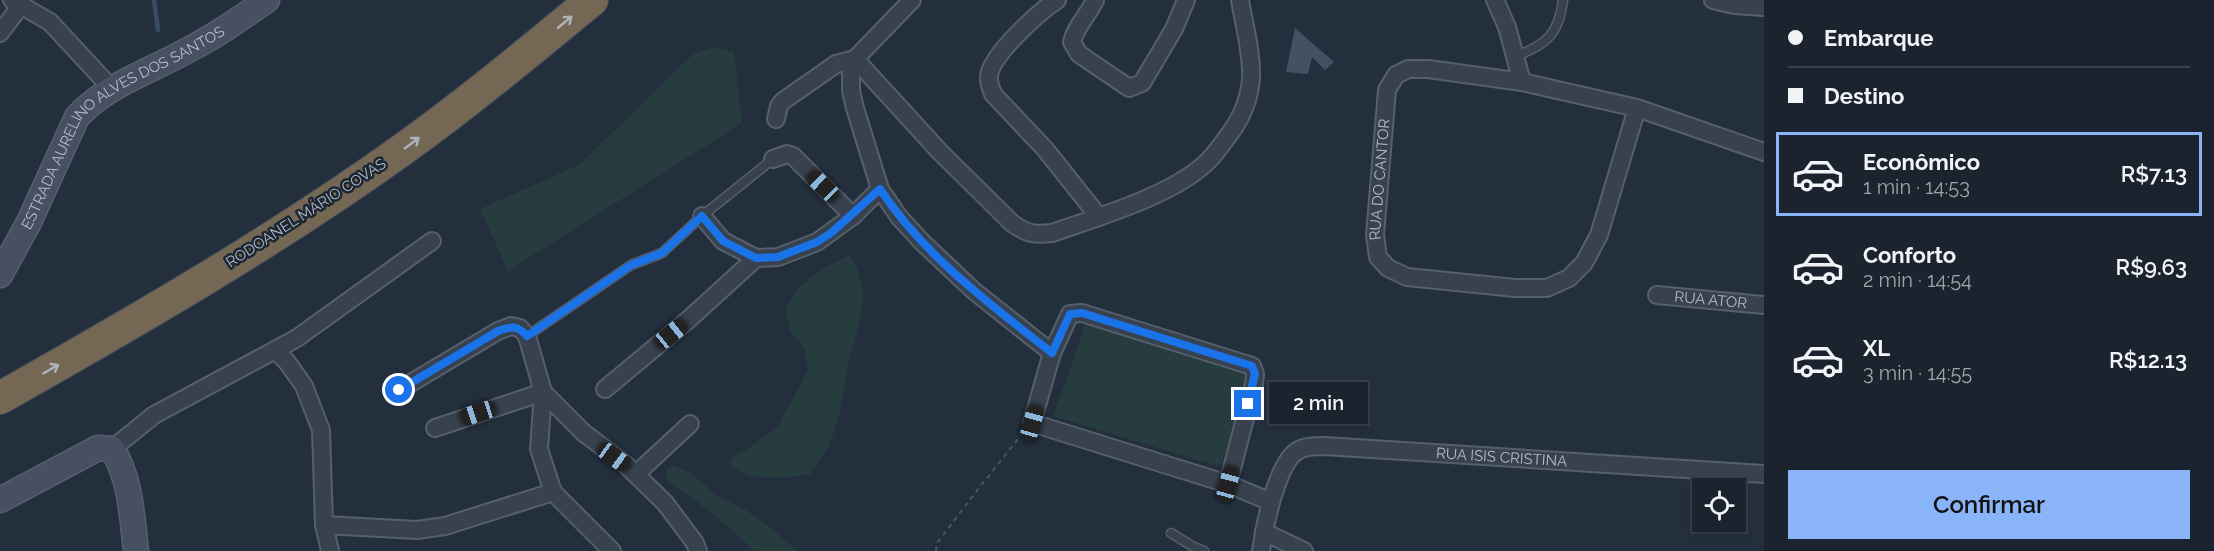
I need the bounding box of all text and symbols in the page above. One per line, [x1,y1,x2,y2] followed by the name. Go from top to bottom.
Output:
[557,16,573,29] one-way arrow
[18,22,228,233] street label: ESTRADA AURELINO ALVES DOS SANTOS
[1824,25,1933,51] text: Embarque
[1824,83,1904,109] text: Destino
[1365,118,1394,241] street label: RUA DO CANTOR
[403,137,419,149] one-way arrow
[1791,147,1845,201] icon: car
[1863,149,1980,175] text: Econômico
[223,155,389,271] street label: RODOANEL MÁRIO COVAS
[2121,161,2187,187] text: R$7.13
[804,167,842,205] car
[1863,175,1970,199] text: 1 min · 14:53
[1791,240,1845,294] icon: car
[1863,242,1956,268] text: Conforto
[2116,254,2187,280] text: R$9.63
[1863,268,1972,292] text: 2 min · 14:54
[1674,288,1748,312] street label: RUA ATOR
[651,316,691,352] car
[1791,333,1845,387] icon: car
[1863,335,1890,361] text: XL
[2109,347,2187,373] text: R$12.13
[1863,361,1972,385] text: 3 min · 14:55
[42,363,59,375] one-way arrow
[385,376,412,403] route start
[1269,383,1368,425] callout: 2 min
[1234,390,1261,417] route end
[1293,391,1344,415] text: 2 min
[458,399,498,427] car
[1018,403,1046,443] car
[594,439,634,475] car
[1436,444,1568,470] street label: RUA ISIS CRISTINA
[1215,464,1241,504] car
[1788,470,2190,539] button: Confirmar
[1692,478,1746,532] map controls
[1692,478,1746,532] button: locate

